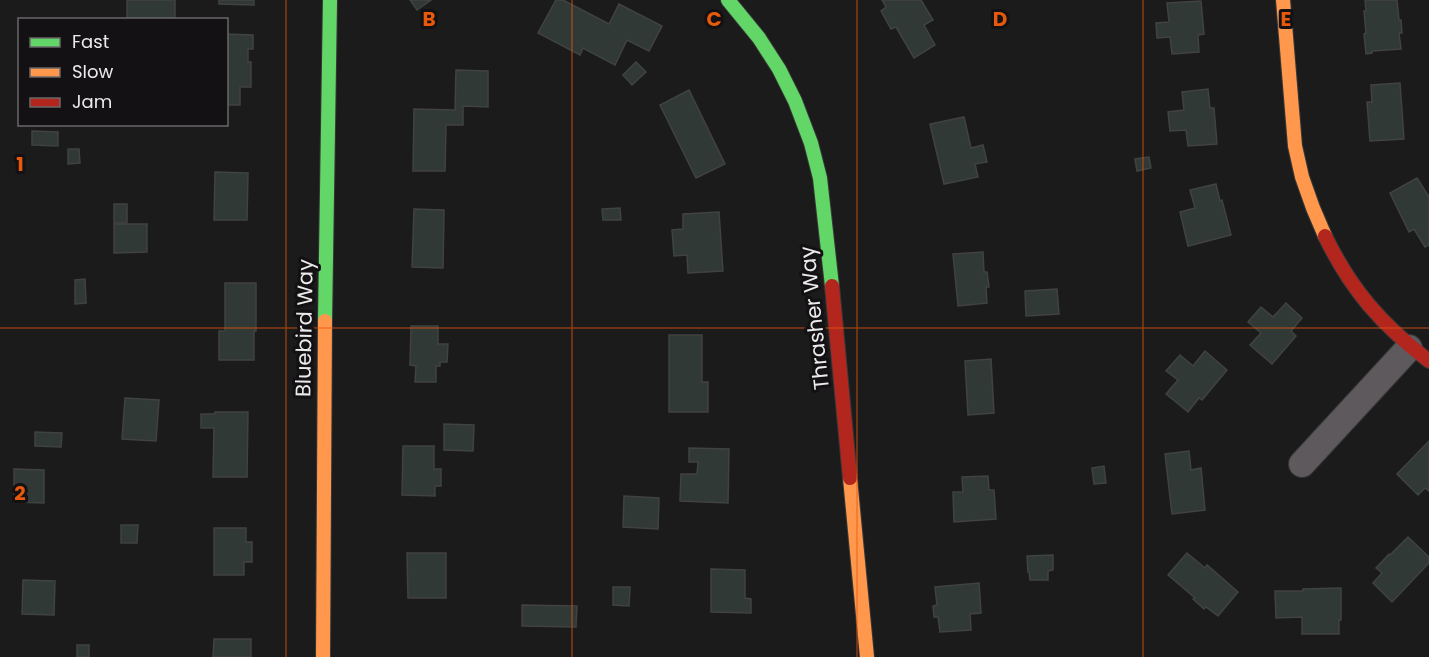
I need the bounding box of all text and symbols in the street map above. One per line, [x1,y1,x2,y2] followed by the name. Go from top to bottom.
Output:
[422,5,436,33] text: B
[706,5,722,33] text: C
[993,5,1007,33] text: D
[1281,5,1291,33] text: E
[18,18,228,126] legend
[72,29,109,54] text: Fast
[72,59,114,84] text: Slow
[72,89,112,114] text: Jam
[16,150,24,178] text: 1
[792,245,836,391] street label: Thrasher Way
[288,259,320,397] street label: Bluebird Way
[14,479,26,507] text: 2

